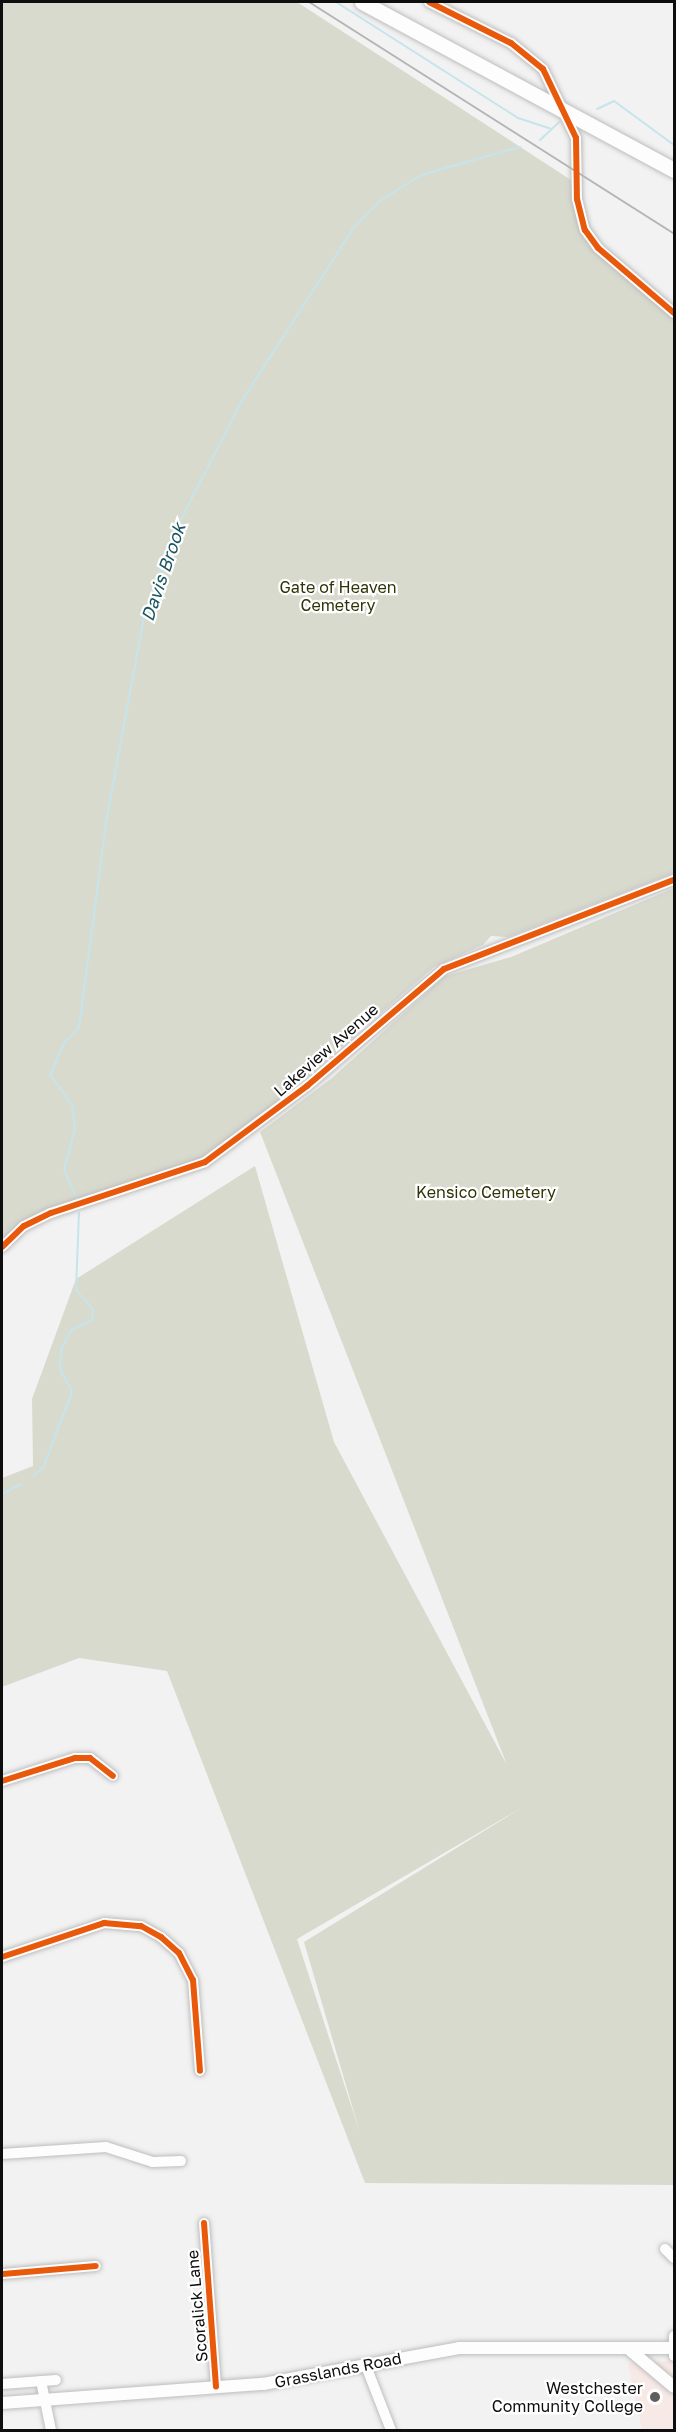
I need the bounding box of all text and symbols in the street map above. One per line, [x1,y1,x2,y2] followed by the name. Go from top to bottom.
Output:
[136,520,190,624] water label: Davis Brook
[279,577,397,615] park label: Gate of Heaven Cemetery
[270,1000,382,1100] street label: Lakeview Avenue
[416,1182,556,1202] park label: Kensico Cemetery
[183,2249,211,2363] street label: Scoralick Lane
[273,2348,403,2392] street label: Grasslands Road
[492,2378,643,2416] place label: Westchester Community College
[648,2390,662,2404] marker: Westchester Community College

